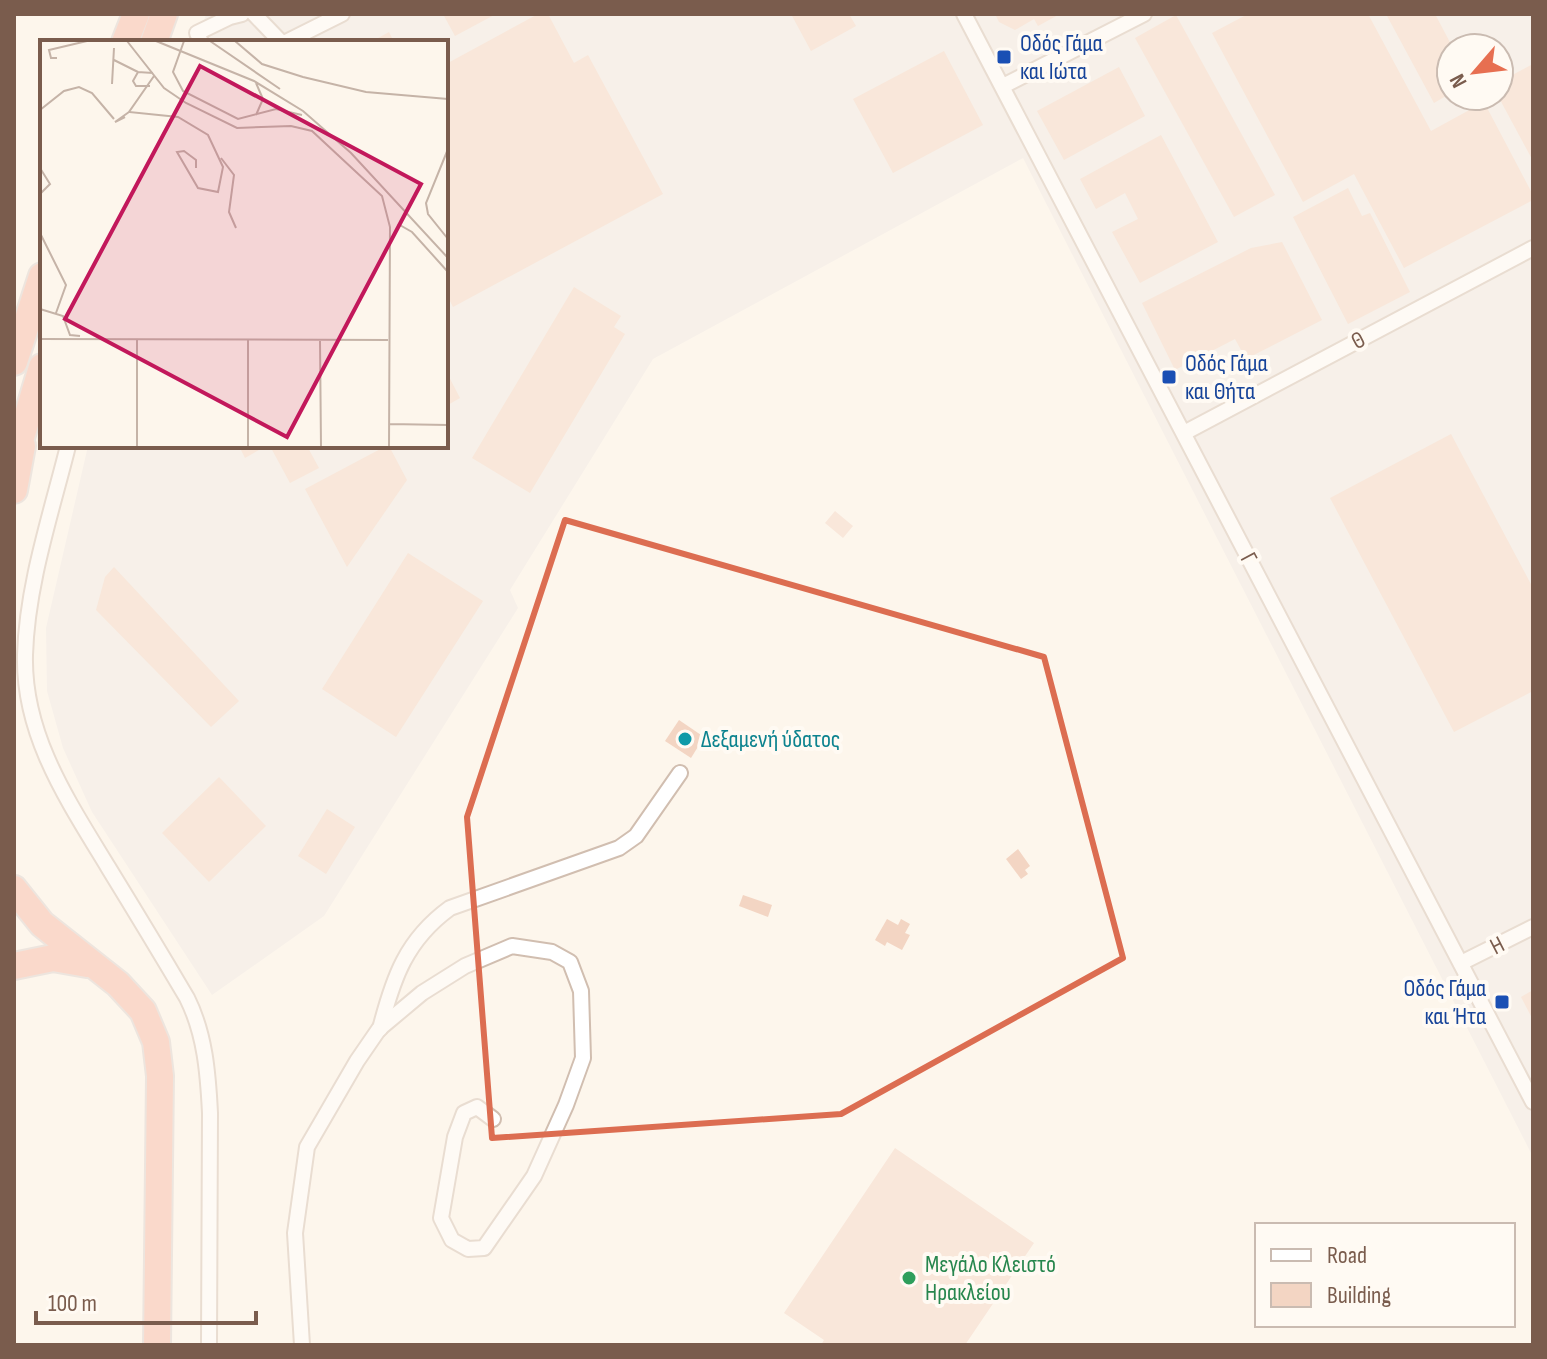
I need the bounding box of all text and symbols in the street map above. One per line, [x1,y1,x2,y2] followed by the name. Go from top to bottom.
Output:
[1020,29,1102,86] place label: Οδός Γάμα και Ιώτα
[1435,32,1515,112] north arrow
[40,40,448,448] inset map
[995,48,1013,66] marker: Οδός Γάμα και Ιώτα
[1444,69,1473,92] text: N
[1346,325,1370,356] street label: Θ
[1185,349,1267,406] place label: Οδός Γάμα και Θήτα
[1160,368,1178,386] marker: Οδός Γάμα και Θήτα
[1234,548,1264,569] street label: Γ
[701,725,840,754] place label: Δεξαμενή ύδατος
[676,730,694,748] marker: Δεξαμενή ύδατος
[1485,930,1509,961] street label: Η
[1404,974,1486,1031] place label: Οδός Γάμα και Ήτα
[1493,993,1511,1011] marker: Οδός Γάμα και Ήτα
[1255,1223,1515,1327] legend
[1327,1241,1367,1270] text: Road
[925,1250,1056,1307] place label: Μεγάλο Κλειστό Ηρακλείου
[900,1269,918,1287] marker: Μεγάλο Κλειστό Ηρακλείου
[36,1275,256,1325] scale bar
[1327,1281,1391,1310] text: Building
[48,1289,97,1318] text: 100 m

